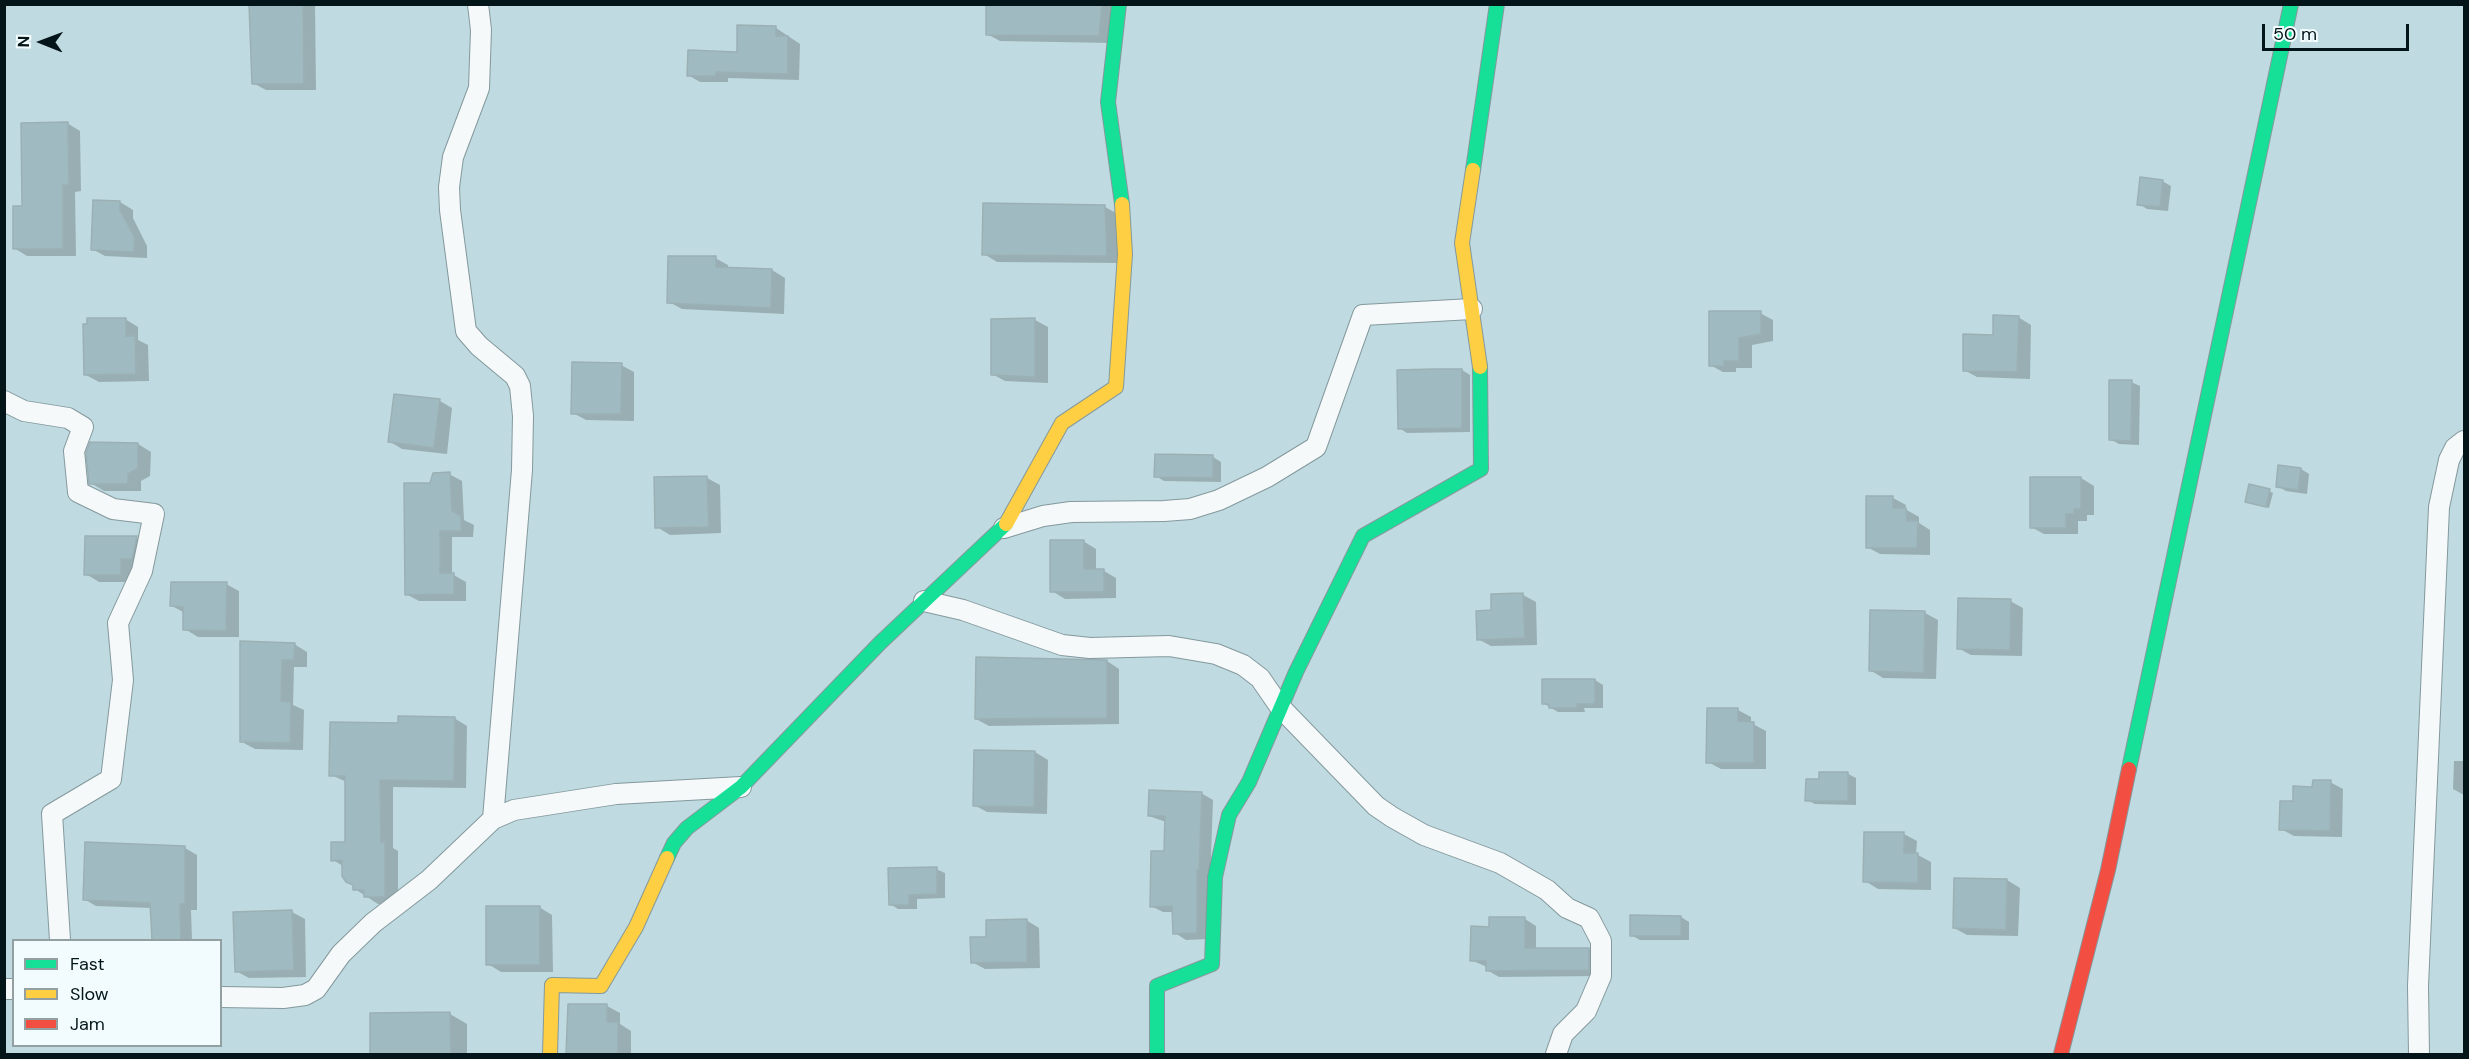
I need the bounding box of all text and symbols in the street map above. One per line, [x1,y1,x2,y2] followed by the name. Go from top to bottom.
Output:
[12,12,72,72] north arrow
[2265,12,2412,50] scale bar
[2273,22,2317,46] text: 50 m
[13,36,34,48] text: N
[12,939,222,1047] legend
[70,952,105,976] text: Fast
[70,982,109,1006] text: Slow
[70,1012,105,1036] text: Jam

